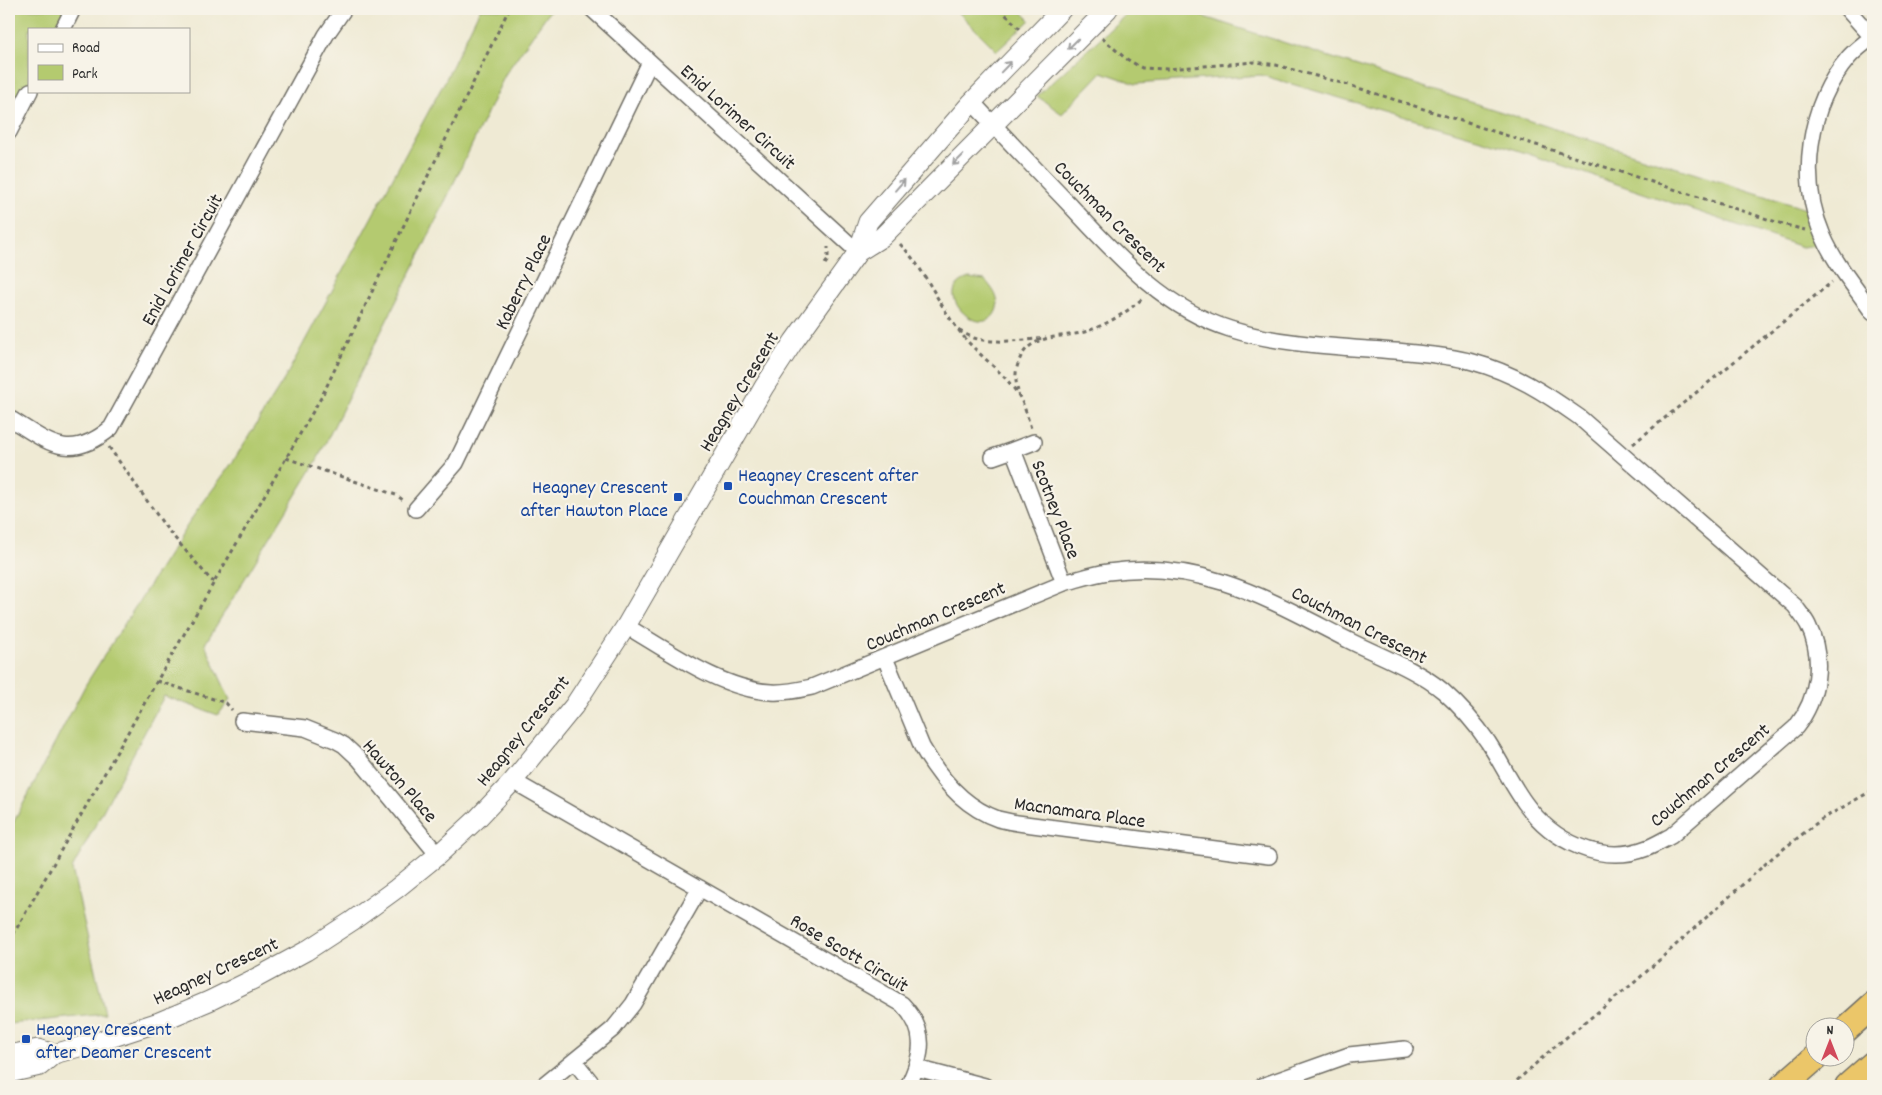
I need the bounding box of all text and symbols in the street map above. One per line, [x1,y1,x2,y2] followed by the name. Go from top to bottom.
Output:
[28,28,190,92] legend
[72,38,100,60] text: Road
[1067,38,1079,51] one-way arrow
[673,59,801,178] street label: Enid Lorimer Circuit
[1000,61,1012,73] one-way arrow
[72,64,98,86] text: Park
[952,154,965,166] one-way arrow
[1046,155,1172,281] street label: Couchman Crescent
[894,179,906,192] one-way arrow
[136,189,232,332] street label: Enid Lorimer Circuit
[489,229,560,335] street label: Kaberry Place
[694,327,788,458] street label: Heagney Crescent
[1023,457,1086,564] street label: Scotney Place
[738,463,919,514] place label: Heagney Crescent after Couchman Crescent
[521,475,668,526] place label: Heagney Crescent after Hawton Place
[722,480,734,492] marker: Heagney Crescent after Couchman Crescent
[672,491,684,503] marker: Heagney Crescent after Hawton Place
[862,576,1010,660] street label: Couchman Crescent
[1286,580,1432,673] street label: Couchman Crescent
[471,670,578,794] street label: Heagney Crescent
[1645,718,1777,835] street label: Couchman Crescent
[354,734,443,830] street label: Hawton Place
[1012,791,1147,837] street label: Macnamara Place
[784,908,913,1001] street label: Rose Scott Circuit
[149,931,284,1014] street label: Heagney Crescent
[36,1017,212,1068] place label: Heagney Crescent after Deamer Crescent
[1804,1018,1854,1068] north arrow
[1827,1021,1834,1041] text: N
[20,1033,32,1045] marker: Heagney Crescent after Deamer Crescent

